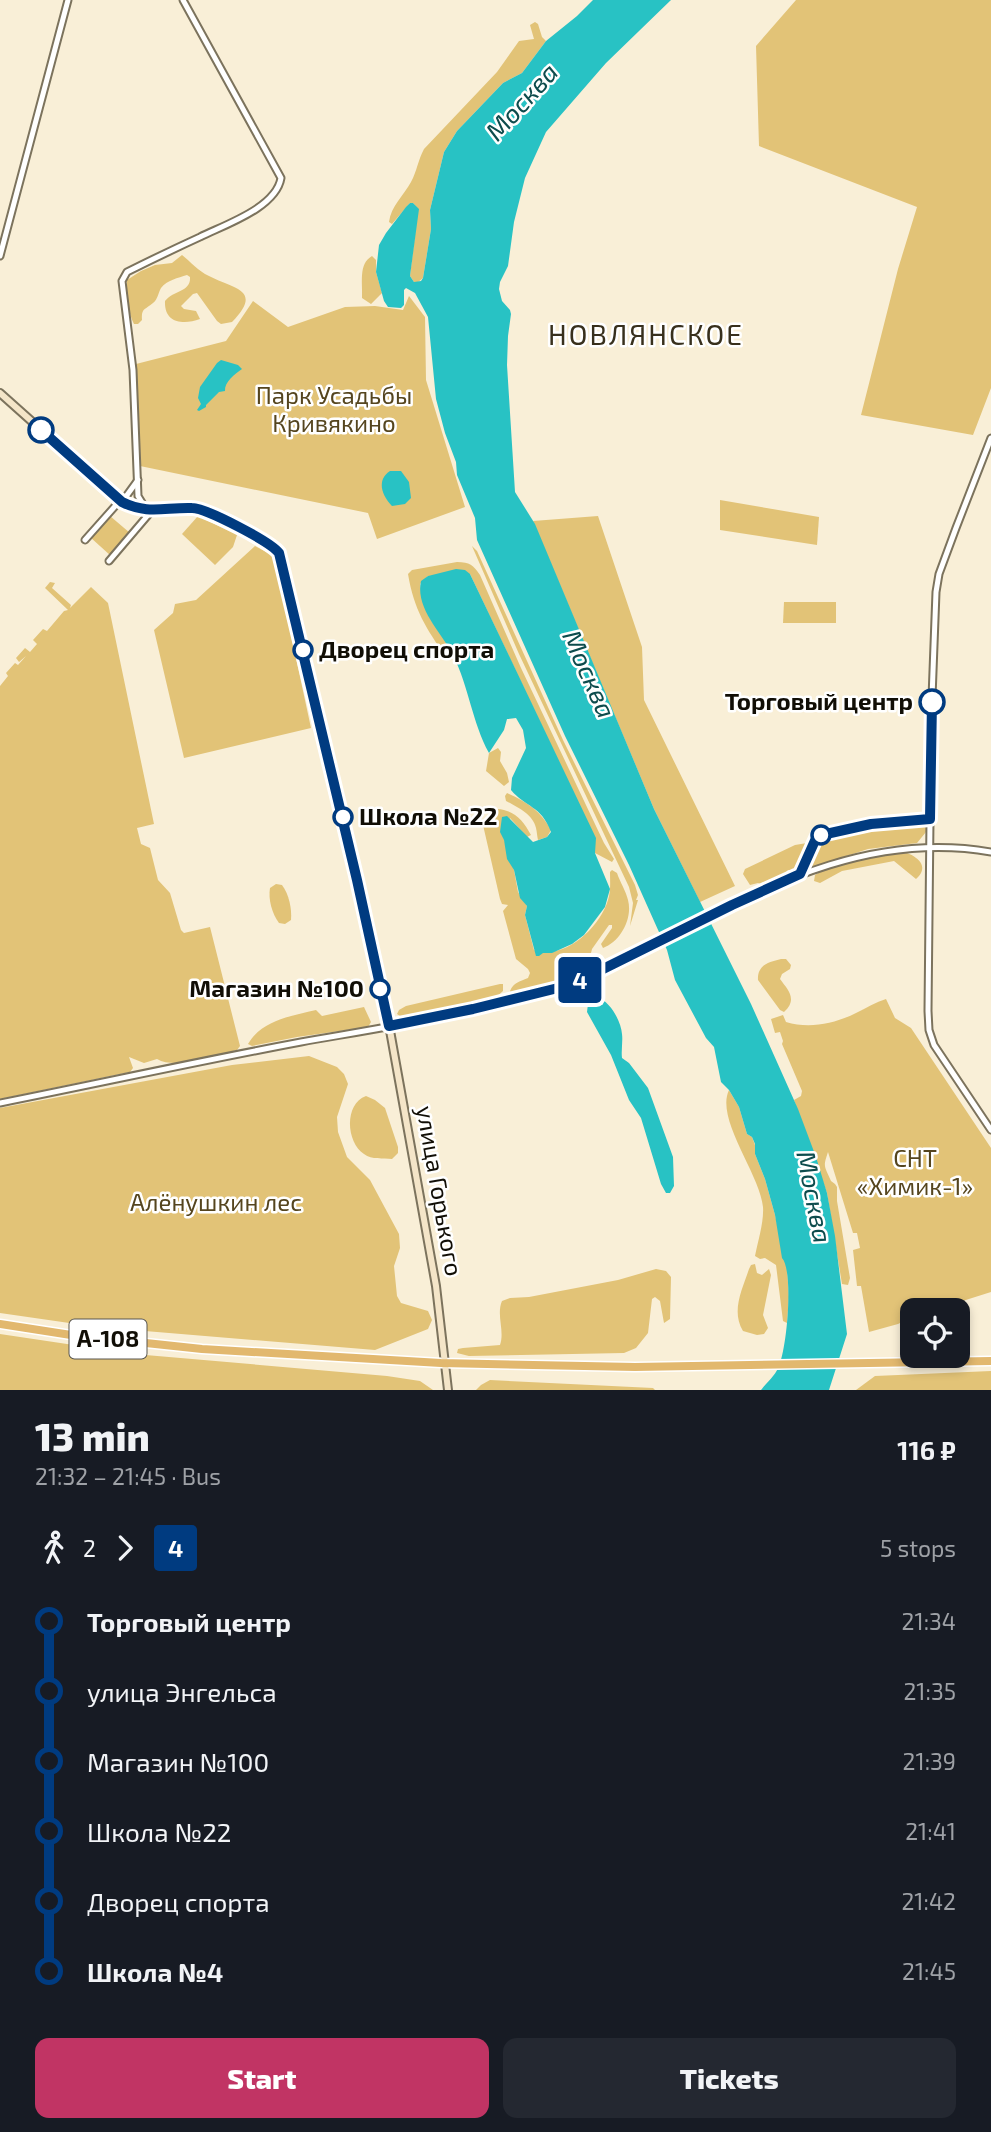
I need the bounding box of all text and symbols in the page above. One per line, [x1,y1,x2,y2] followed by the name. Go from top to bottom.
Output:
[478,56,564,146] water label: Москва
[548,317,744,351] district label: НОВЛЯНСКОЕ
[256,380,412,437] park label: Парк Усадьбы Кривякино
[28,417,54,443] unlabelled marker
[557,625,623,722] water label: Москва
[319,634,494,663] place label: Дворец спорта
[293,640,313,660] marker: Дворец спорта
[725,686,913,715] place label: Торговый центр
[919,689,945,715] marker: Торговый центр
[359,801,497,830] place label: Школа №22
[333,807,353,827] marker: Школа №22
[811,825,831,845] unlabelled marker
[557,957,603,1003] line badge: 4
[572,965,588,994] text: 4
[189,973,364,1002] place label: Магазин №100
[370,979,390,999] marker: Магазин №100
[410,1103,470,1278] street label: улица Горького
[857,1143,973,1200] park label: СНТ «Химик-1»
[791,1148,840,1245] water label: Москва
[130,1187,302,1217] park label: Алёнушкин лес
[900,1298,970,1368] map controls
[900,1298,970,1368] button: locate
[70,1320,146,1358] road number: А-108
[35,1413,150,1459] text: 13 min
[897,1434,956,1465] text: 116 ₽
[35,1462,221,1490] text: 21:32 – 21:45 · Bus
[35,1529,73,1567] icon: walk
[106,1529,144,1567] icon: forward
[168,1533,183,1562] text: 4
[83,1534,96,1562] text: 2
[880,1534,956,1562] text: 5 stops
[87,1606,291,1637] text: Торговый центр
[902,1607,956,1635] text: 21:34
[87,1676,277,1707] text: улица Энгельса
[903,1677,956,1705] text: 21:35
[87,1746,269,1777] text: Магазин №100
[903,1747,956,1775] text: 21:39
[87,1816,231,1847] text: Школа №22
[905,1817,956,1845] text: 21:41
[87,1886,270,1917] text: Дворец спорта
[901,1887,956,1915] text: 21:42
[87,1956,223,1987] text: Школа №4
[902,1957,956,1985] text: 21:45
[35,2038,489,2118] button: Start
[503,2038,956,2118] button: Tickets

